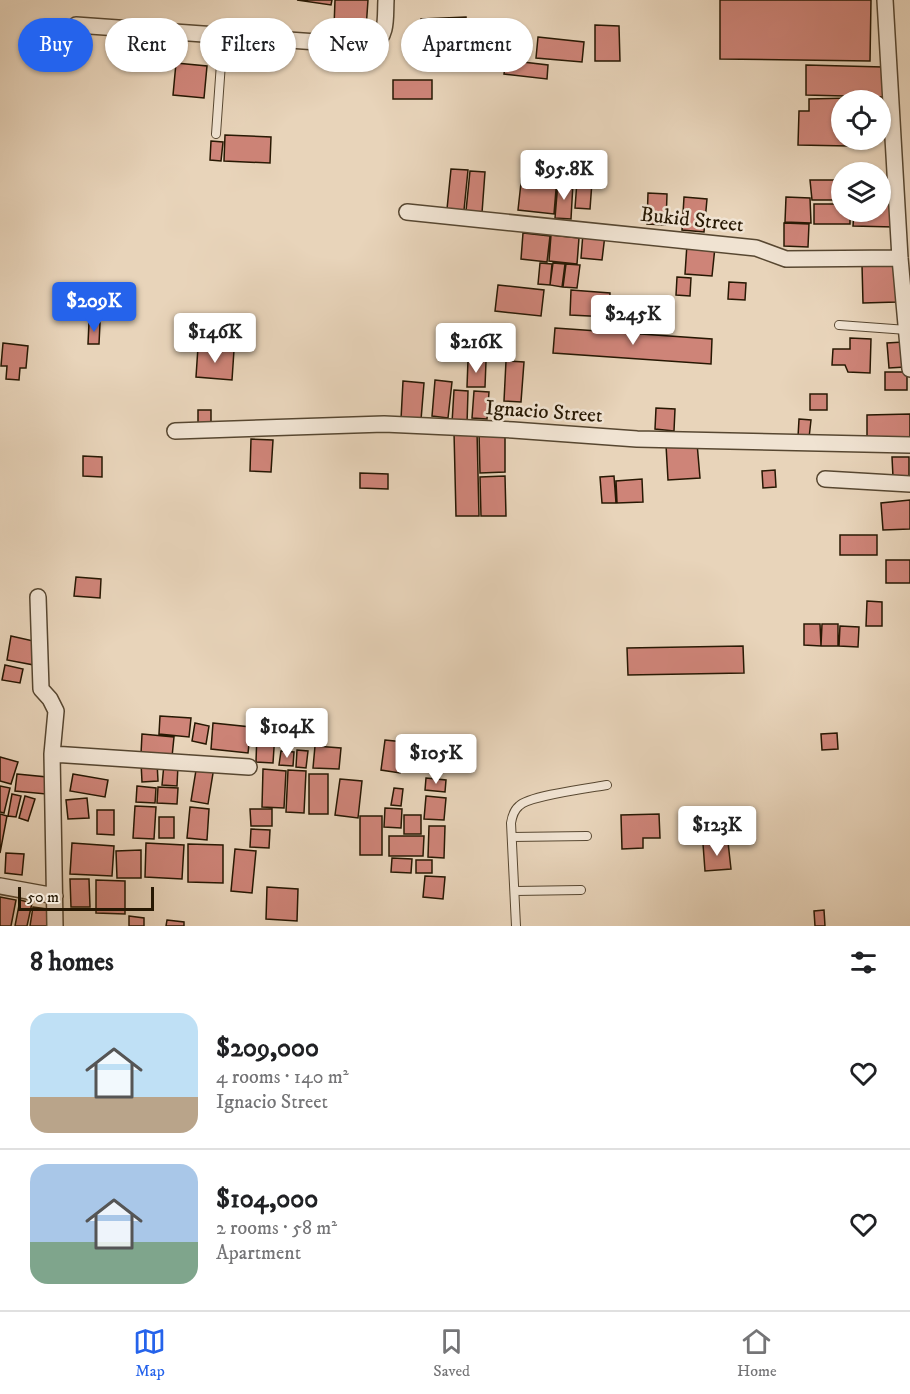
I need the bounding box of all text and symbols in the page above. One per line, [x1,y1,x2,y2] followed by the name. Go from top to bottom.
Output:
[18,18,93,72] chip: Buy
[105,18,188,72] chip: Rent
[200,18,296,72] chip: Filters
[308,18,389,72] chip: New
[401,18,533,72] chip: Apartment
[831,90,891,222] map controls
[831,90,891,150] button: locate
[515,150,613,201] pin: $95.8K
[534,157,594,182] text: $95.8K
[831,162,891,222] button: layers
[639,202,745,238] street label: Bukid Street
[52,282,136,333] pin: $209K
[66,289,122,314] text: $209K
[591,295,675,346] pin: $245K
[605,302,661,327] text: $245K
[173,313,257,364] pin: $146K
[188,320,242,345] text: $146K
[434,323,518,374] pin: $216K
[450,330,502,355] text: $216K
[484,395,604,429] street label: Ignacio Street
[245,708,329,759] pin: $104K
[260,715,314,740] text: $104K
[394,734,478,785] pin: $105K
[410,741,462,766] text: $105K
[675,806,759,857] pin: $123K
[692,813,742,838] text: $123K
[18,884,154,912] scale bar
[27,887,59,907] text: 50 m
[30,946,114,979] text: 8 homes
[847,946,880,979] icon: filters
[216,1032,319,1065] text: $209,000
[78,1037,150,1109] icon: home
[847,1057,880,1090] icon: heart
[216,1065,349,1090] text: 4 rooms · 140 m²
[216,1090,328,1115] text: Ignacio Street
[216,1183,318,1216] text: $104,000
[78,1188,150,1260] icon: home
[847,1208,880,1241] icon: heart
[216,1216,337,1241] text: 2 rooms · 58 m²
[216,1241,301,1266] text: Apartment
[133,1325,166,1381] tab: Map
[433,1325,470,1381] tab: Saved
[737,1325,777,1381] tab: Home

